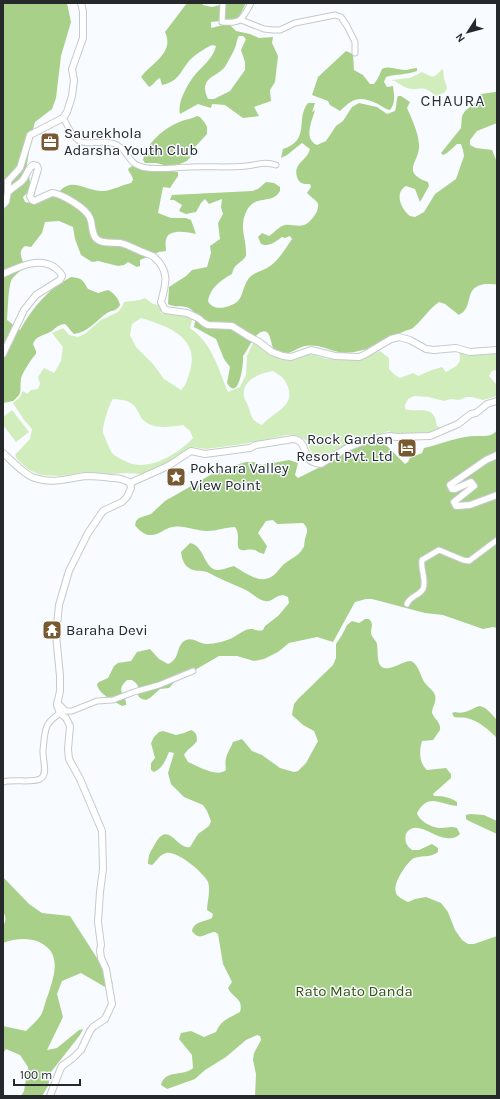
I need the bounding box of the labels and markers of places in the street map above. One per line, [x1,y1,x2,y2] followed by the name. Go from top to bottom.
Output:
[64,124,198,159] place label: Saurekhola Adarsha Youth Club
[39,131,61,153] office icon: Saurekhola Adarsha Youth Club
[296,430,393,465] place label: Rock Garden Resort Pvt. Ltd
[396,437,418,459] hotel icon: Rock Garden Resort Pvt. Ltd
[190,459,289,494] place label: Pokhara Valley View Point
[165,466,187,488] place icon: Pokhara Valley View Point
[41,619,63,641] temple icon: Baraha Devi
[66,621,148,639] place label: Baraha Devi

